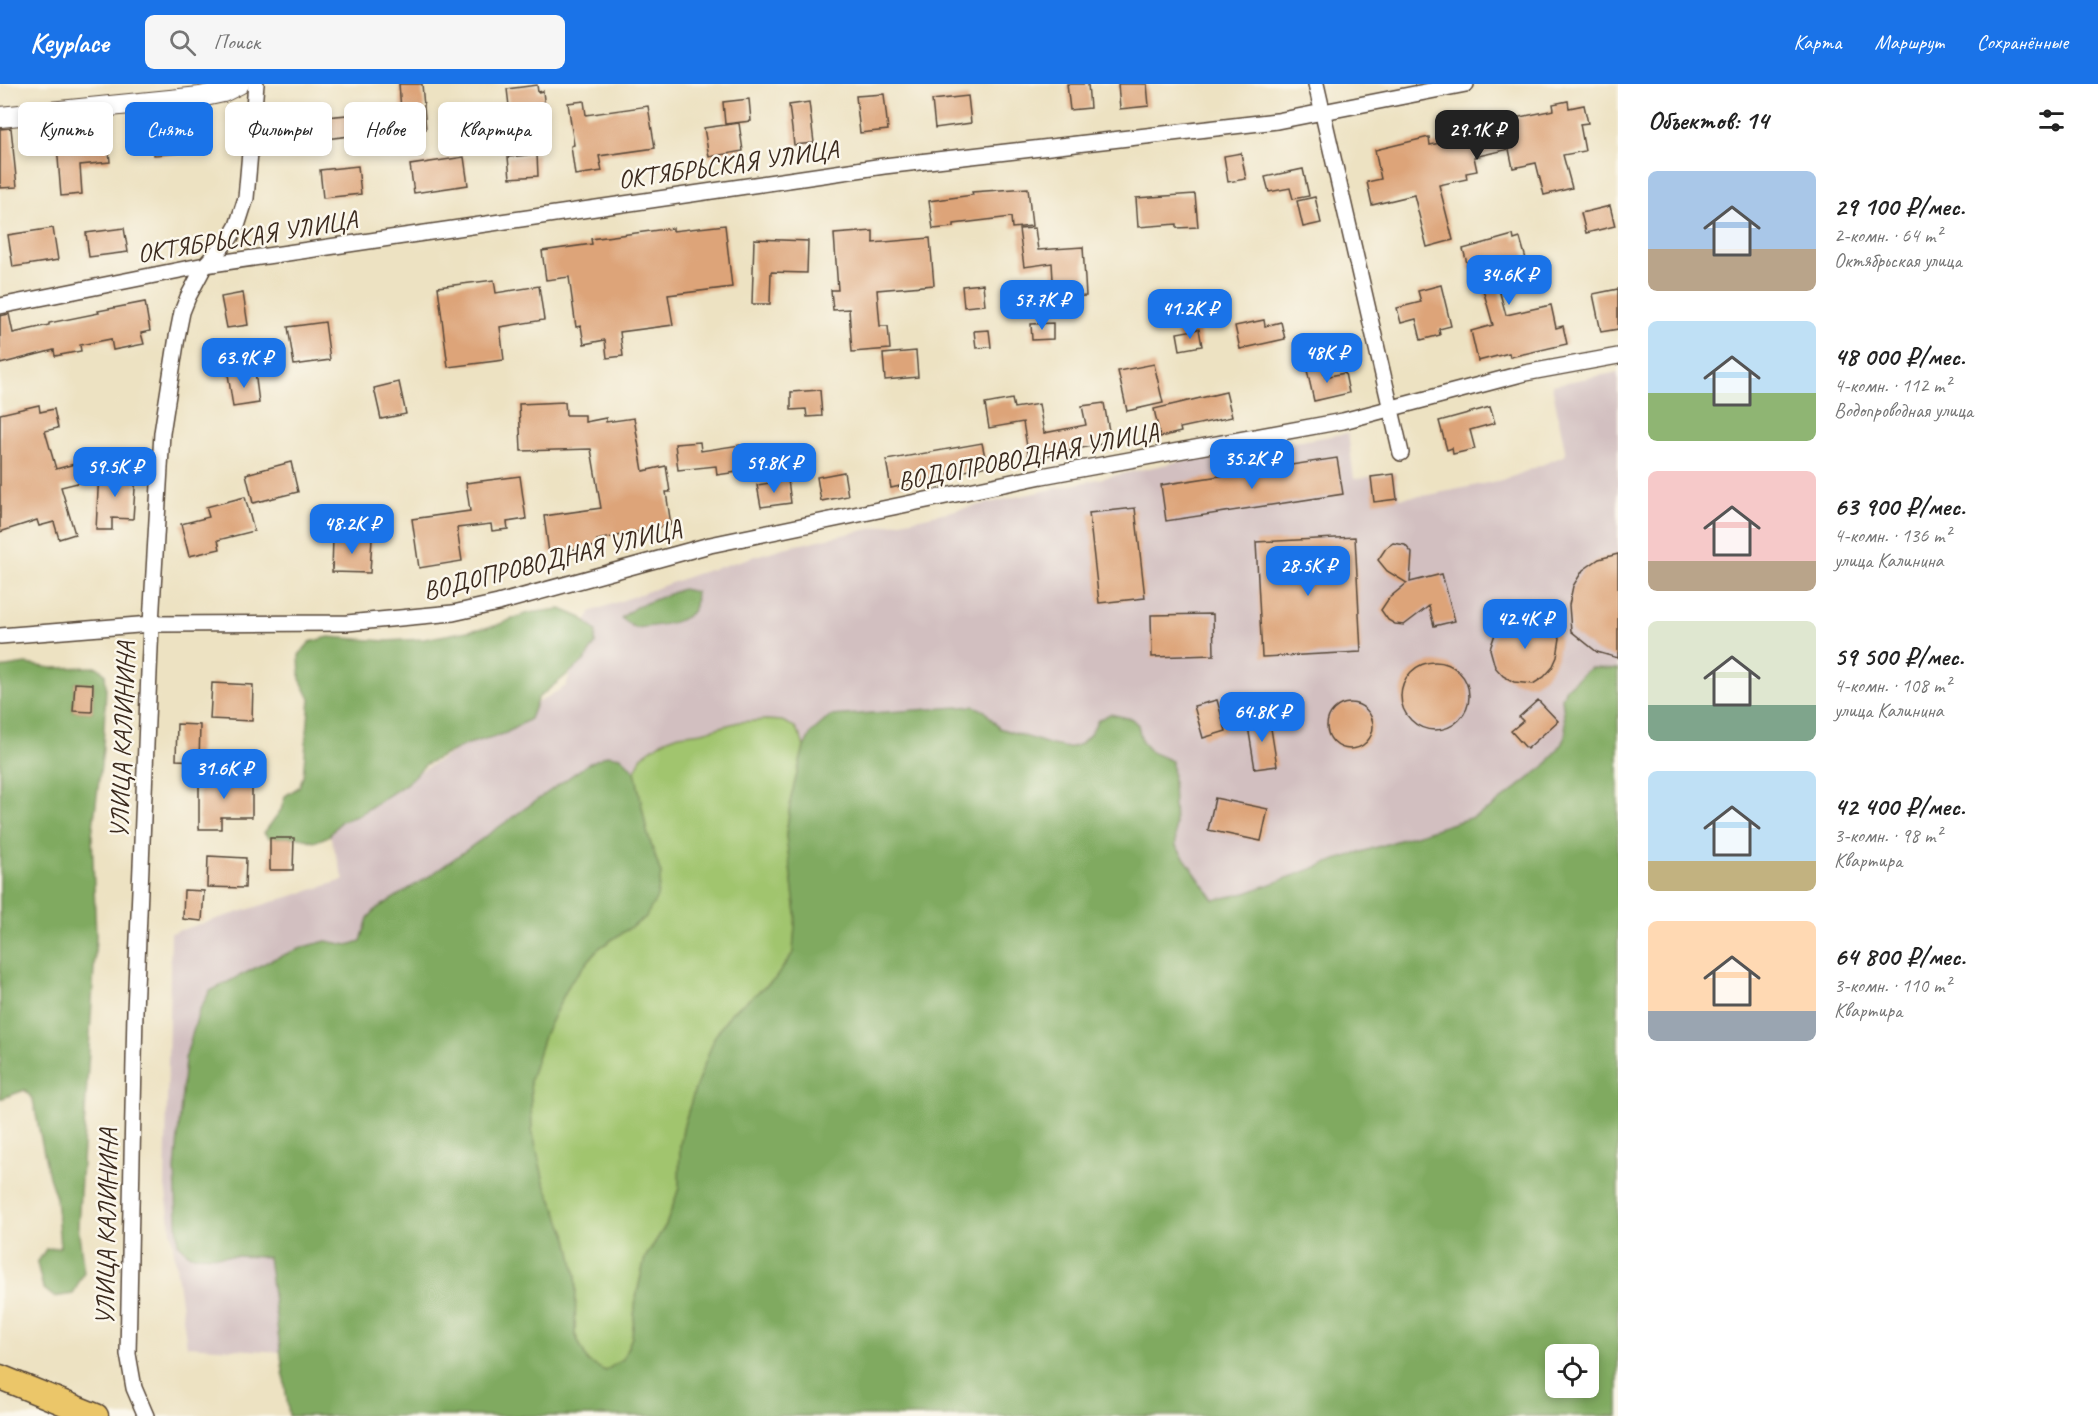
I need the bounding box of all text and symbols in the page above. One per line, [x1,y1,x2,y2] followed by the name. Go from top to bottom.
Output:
[145,15,565,69] search box
[30,25,109,60] text: Keyplace
[166,26,199,59] icon: search
[214,28,260,56] text: Поиск
[1793,29,1842,55] text: Карта
[1875,29,1944,55] text: Маршрут
[1977,29,2068,55] text: Сохранённые
[18,102,113,156] chip: Купить
[125,102,213,156] chip: Снять
[225,102,332,156] chip: Фильтры
[344,102,426,156] chip: Новое
[438,102,552,156] chip: Квартира
[1648,104,1768,137] text: Объектов: 14
[2035,104,2068,137] icon: filters
[1422,110,1532,161] pin: 29.1K ₽
[1449,117,1505,142] text: 29.1K ₽
[616,132,842,196] street label: ОКТЯБРЬСКАЯ УЛИЦА
[1834,190,1965,223] text: 29 100 ₽/мес.
[1696,195,1768,267] icon: home
[135,203,361,270] street label: ОКТЯБРЬСКАЯ УЛИЦА
[1834,223,1942,248] text: 2-комн. · 64 m²
[1834,248,1962,273] text: Октябрьская улица
[1454,255,1564,306] pin: 34.6K ₽
[1481,262,1537,287] text: 34.6K ₽
[987,280,1097,331] pin: 57.7K ₽
[1014,287,1070,312] text: 57.7K ₽
[1135,289,1245,340] pin: 41.2K ₽
[1162,296,1218,321] text: 41.2K ₽
[1285,333,1369,384] pin: 48K ₽
[189,338,299,389] pin: 63.9K ₽
[1305,340,1349,365] text: 48K ₽
[1834,340,1965,373] text: 48 000 ₽/мес.
[216,345,272,370] text: 63.9K ₽
[1696,345,1768,417] icon: home
[1834,373,1951,398] text: 4-комн. · 112 m²
[1834,398,1973,423] text: Водопроводная улица
[895,415,1162,498] street label: ВОДОПРОВОДНАЯ УЛИЦА
[1197,439,1307,490] pin: 35.2K ₽
[719,443,829,494] pin: 59.8K ₽
[1224,446,1280,471] text: 35.2K ₽
[60,447,170,498] pin: 59.5K ₽
[746,450,802,475] text: 59.8K ₽
[87,454,143,479] text: 59.5K ₽
[1834,490,1965,523] text: 63 900 ₽/мес.
[1696,495,1768,567] icon: home
[297,504,407,555] pin: 48.2K ₽
[324,511,380,536] text: 48.2K ₽
[420,511,686,608] street label: ВОДОПРОВОДНАЯ УЛИЦА
[1834,523,1951,548] text: 4-комн. · 136 m²
[1253,546,1363,597] pin: 28.5K ₽
[1834,548,1943,573] text: улица Калинина
[1280,553,1336,578] text: 28.5K ₽
[1470,599,1580,650] pin: 42.4K ₽
[1497,606,1553,631] text: 42.4K ₽
[103,639,142,839] street label: УЛИЦА КАЛИНИНА
[1834,640,1964,673] text: 59 500 ₽/мес.
[1696,645,1768,717] icon: home
[1834,673,1951,698] text: 4-комн. · 108 m²
[1207,692,1317,743] pin: 64.8K ₽
[1834,698,1943,723] text: улица Калинина
[1234,699,1290,724] text: 64.8K ₽
[169,749,279,800] pin: 31.6K ₽
[196,756,252,781] text: 31.6K ₽
[1834,790,1965,823] text: 42 400 ₽/мес.
[1696,795,1768,867] icon: home
[1834,823,1942,848] text: 3-комн. · 98 m²
[1834,848,1902,873] text: Квартира
[1834,940,1965,973] text: 64 800 ₽/мес.
[1696,945,1768,1017] icon: home
[1834,973,1951,998] text: 3-комн. · 110 m²
[1834,998,1902,1023] text: Квартира
[88,1126,125,1326] street label: УЛИЦА КАЛИНИНА
[1545,1344,1599,1398] map controls
[1545,1344,1599,1398] button: locate

